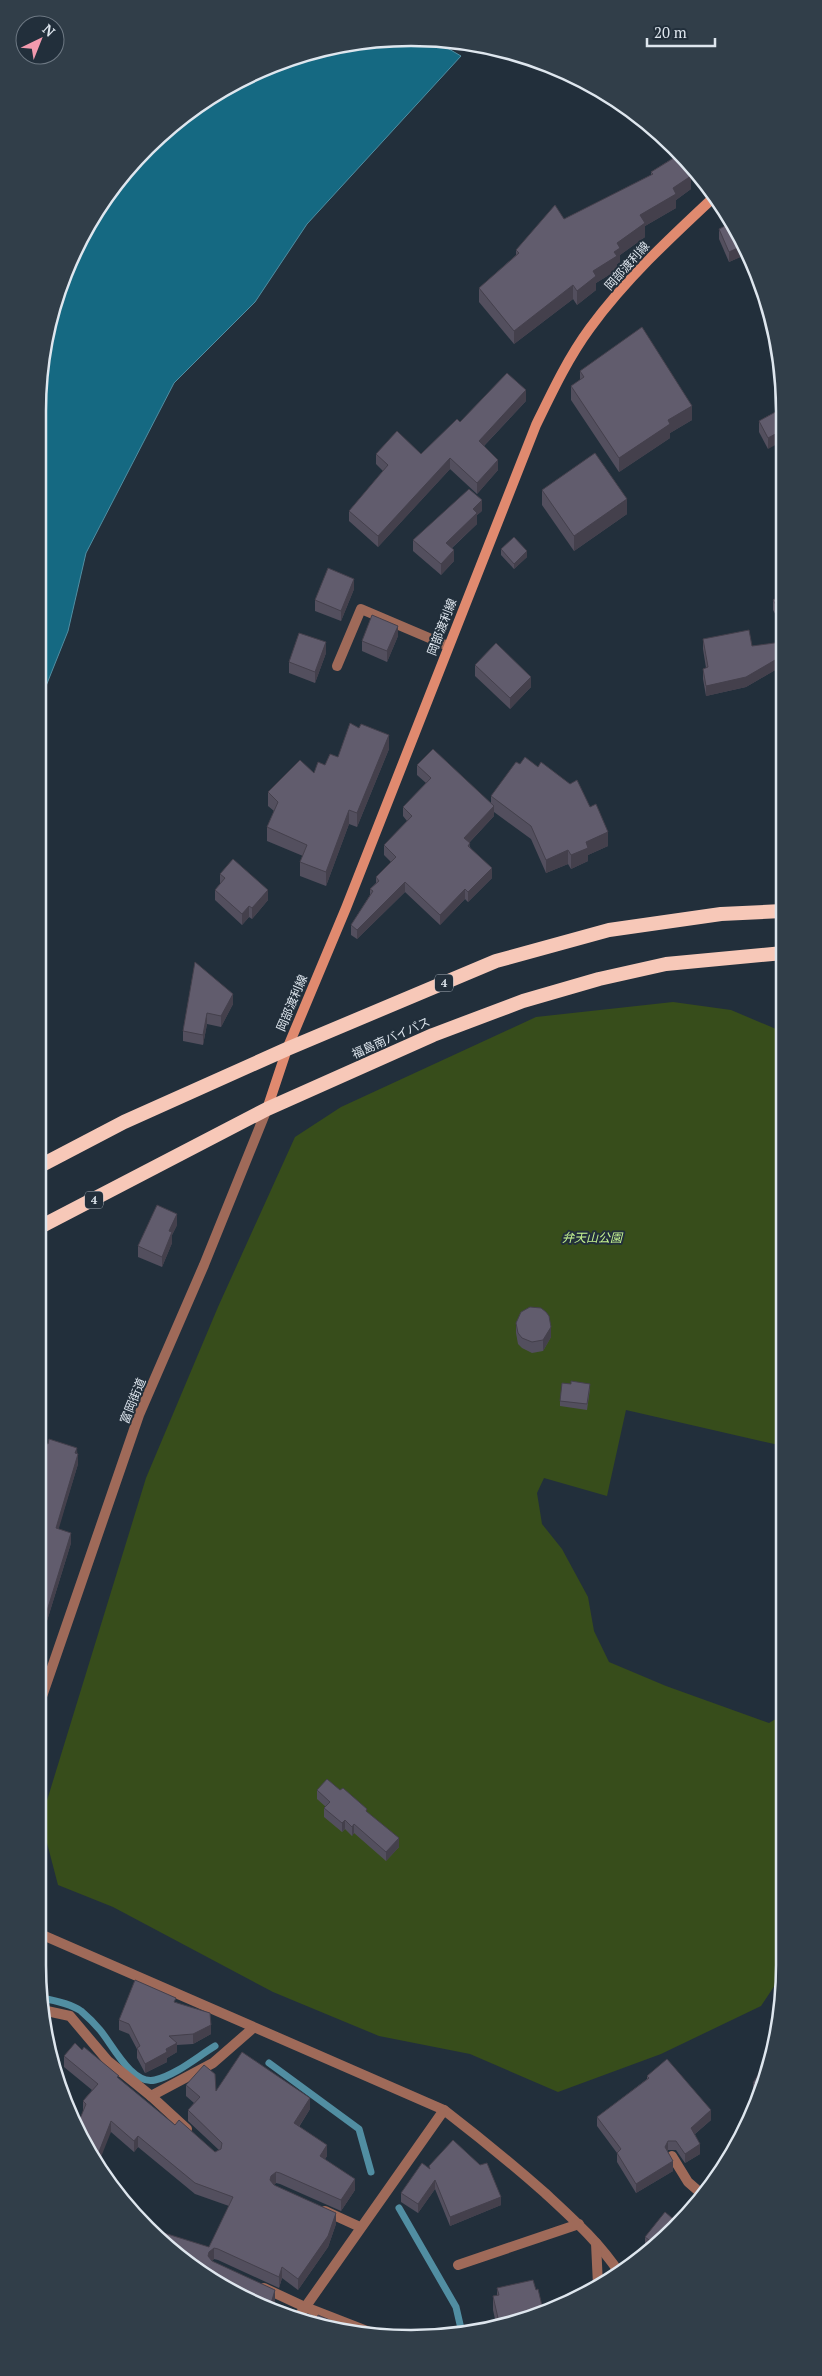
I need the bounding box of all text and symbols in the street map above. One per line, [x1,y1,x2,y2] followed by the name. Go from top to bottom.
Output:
[15,15,65,65] north arrow
[647,15,714,47] scale bar
[39,20,60,41] text: N
[654,22,687,42] text: 20 m
[601,238,652,293] street label: 岡部渡利線
[424,596,459,658] street label: 岡部渡利線
[273,972,310,1033] street label: 岡部渡利線
[435,974,453,991] road number: 4
[349,1014,432,1061] street label: 福島南バイパス
[85,1192,103,1208] road number: 4
[562,1230,624,1245] park label: 弁天山公園
[117,1376,148,1426] street label: 富岡街道

